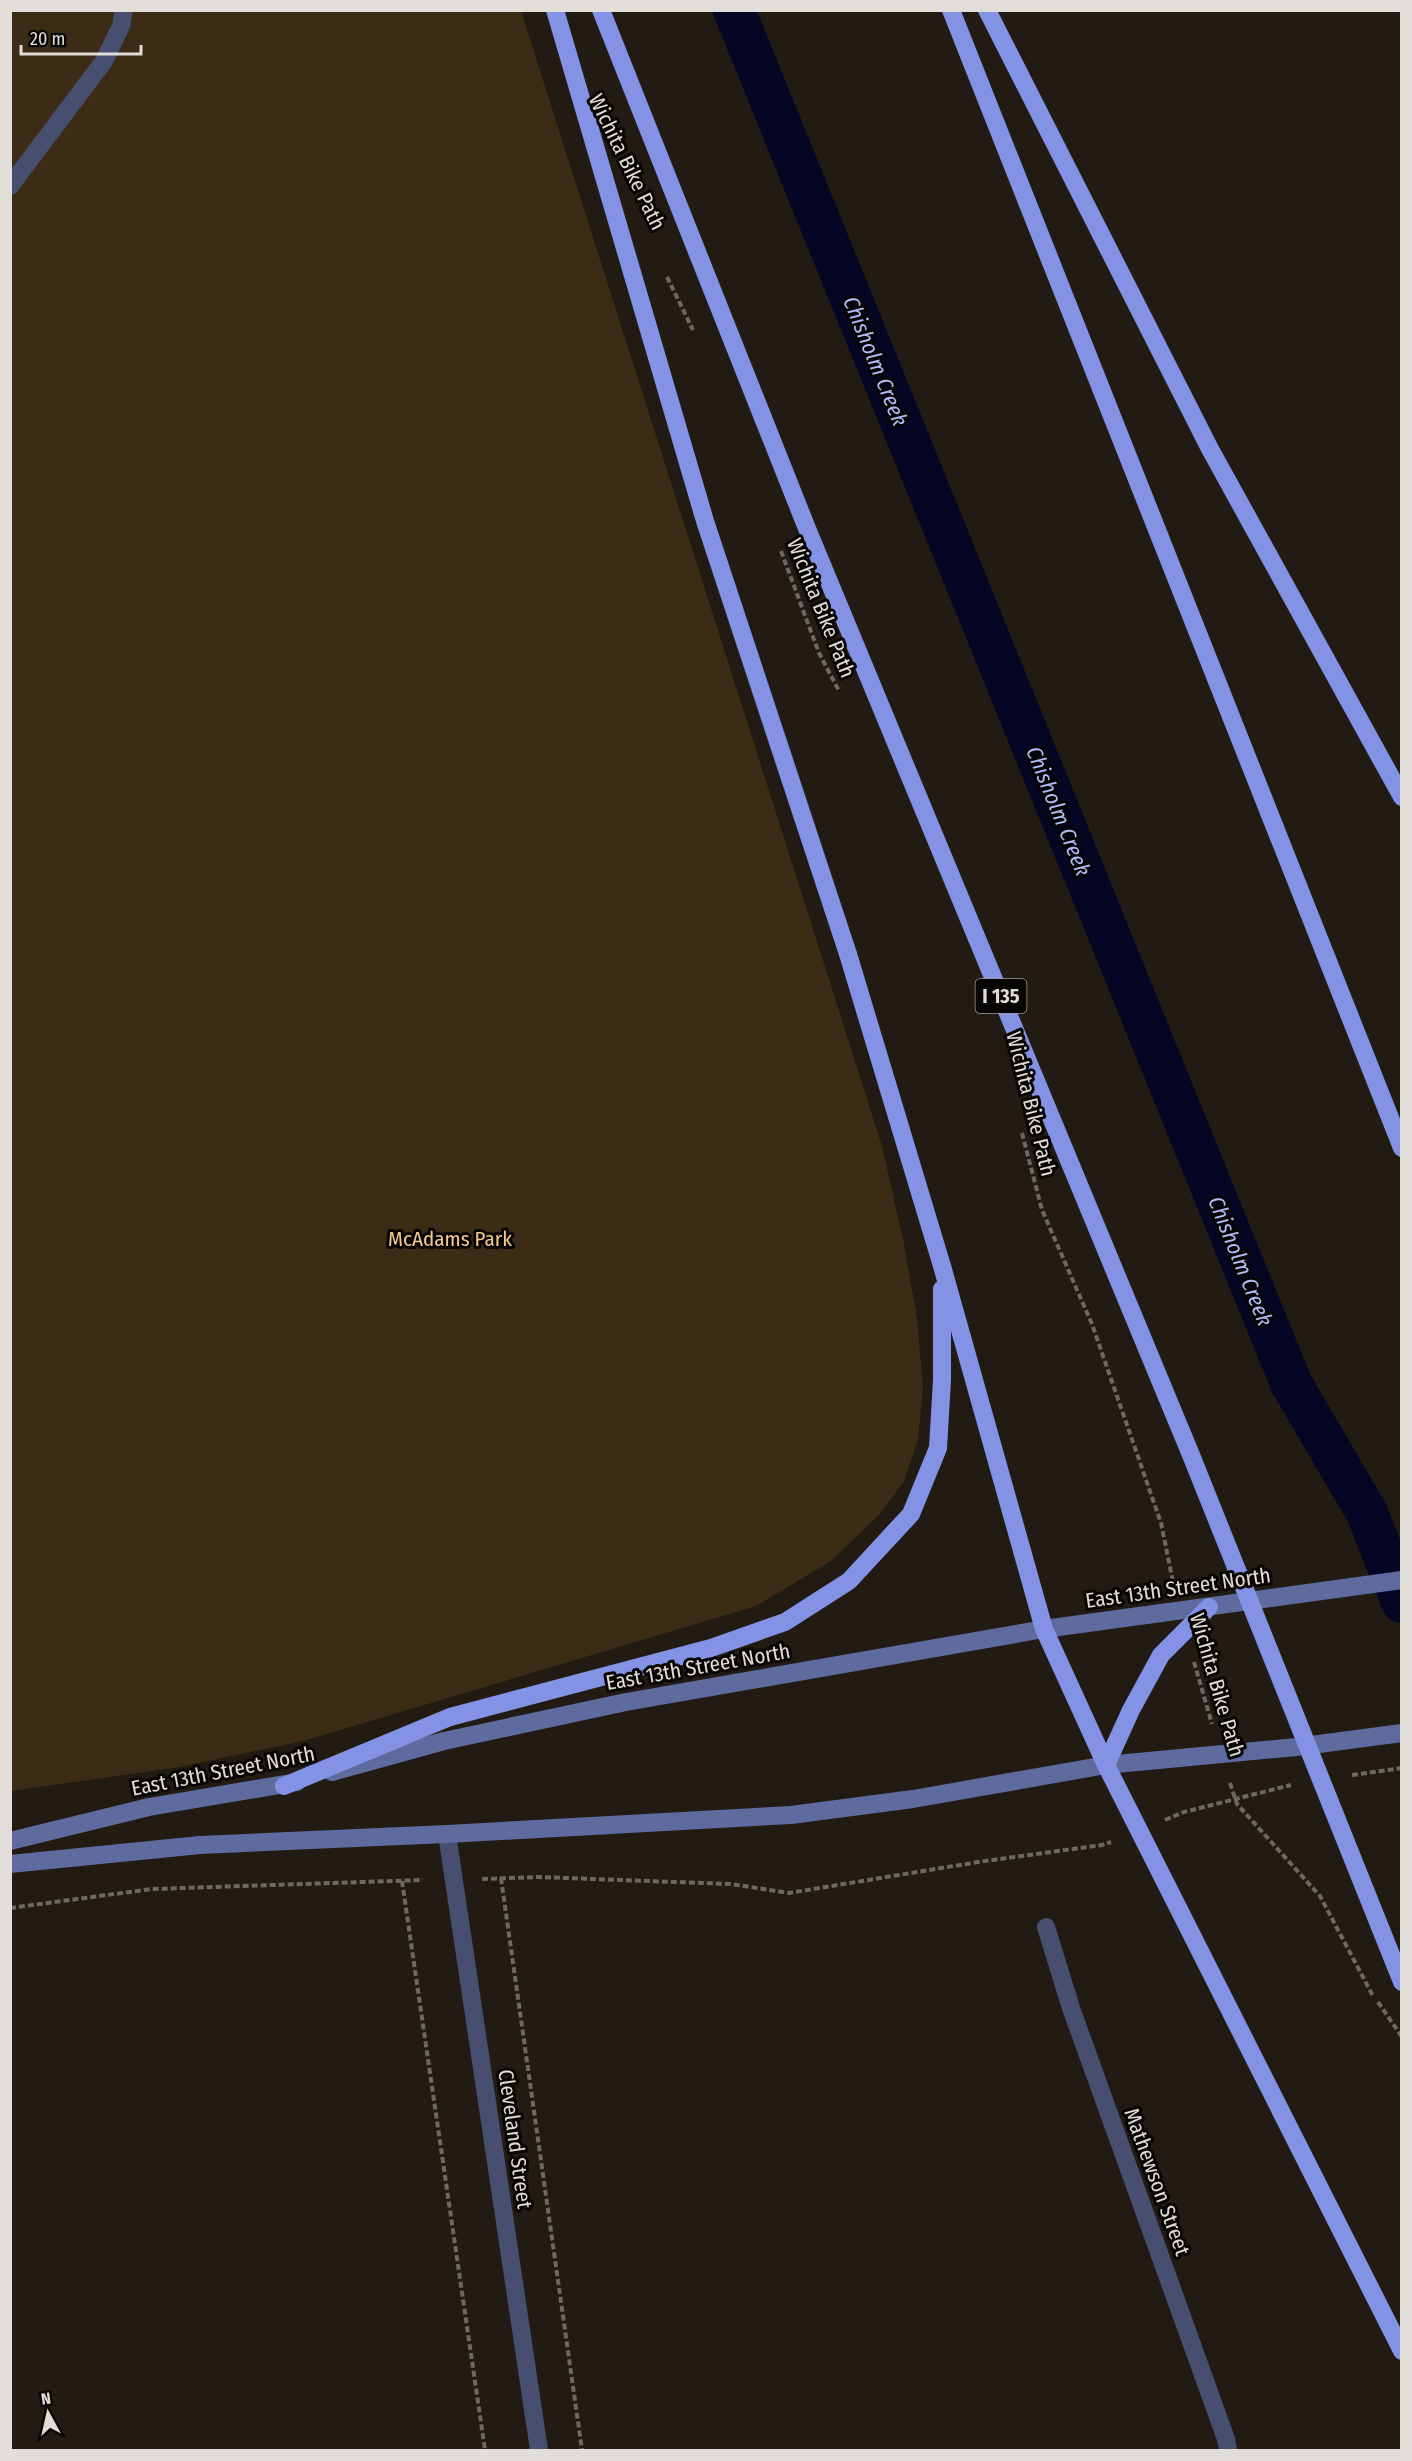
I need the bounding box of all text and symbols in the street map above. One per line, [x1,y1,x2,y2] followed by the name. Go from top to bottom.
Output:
[21,18,141,56] scale bar
[30,28,65,50] text: 20 m
[583,90,671,234] street label: Wichita Bike Path
[837,292,914,430] water label: Chisholm Creek
[781,534,861,682] street label: Wichita Bike Path
[1020,742,1097,880] water label: Chisholm Creek
[976,979,1026,1013] road number: I 135
[1000,1029,1062,1179] street label: Wichita Bike Path
[1202,1192,1279,1330] water label: Chisholm Creek
[388,1226,512,1252] park label: McAdams Park
[1084,1562,1272,1614] street label: East 13th Street North
[1184,1610,1250,1760] street label: Wichita Bike Path
[604,1638,792,1696] street label: East 13th Street North
[129,1740,317,1802] street label: East 13th Street North
[492,2068,538,2210] street label: Cleveland Street
[1118,2105,1196,2259] street label: Mathewson Street
[18,2383,78,2443] north arrow
[40,2389,52,2409] text: N

